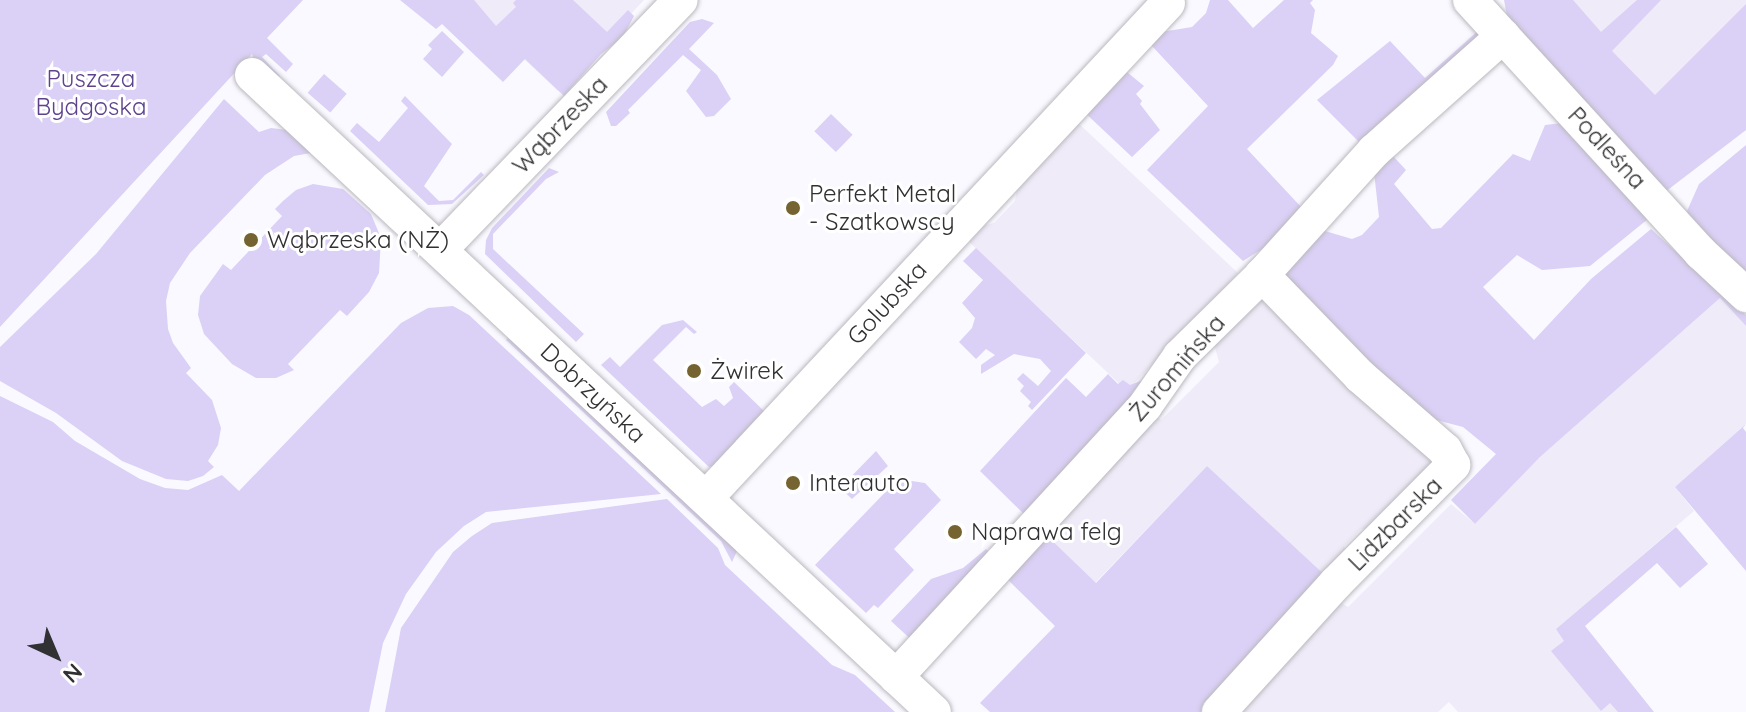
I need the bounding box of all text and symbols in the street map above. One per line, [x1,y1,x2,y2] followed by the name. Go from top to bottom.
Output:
[35,65,147,121] park label: Puszcza Bydgoska
[506,70,614,180] street label: Wąbrzeska
[1562,101,1652,195] street label: Podleśna
[809,180,956,236] place label: Perfekt Metal - Szatkowscy
[784,199,802,217] marker: Perfekt Metal - Szatkowscy
[267,226,449,254] place label: Wąbrzeska (NŻ)
[242,231,260,249] marker: Wąbrzeska (NŻ)
[841,255,933,351] street label: Golubska
[1123,309,1231,427] street label: Żuromińska
[534,337,652,449] street label: Dobrzyńska
[710,357,784,385] place label: Żwirek
[685,362,703,380] marker: Żwirek
[809,469,910,497] place label: Interauto
[1342,471,1448,577] street label: Lidzbarska
[784,474,802,492] marker: Interauto
[971,518,1122,546] place label: Naprawa felg
[946,523,964,541] marker: Naprawa felg
[16,616,96,696] north arrow
[57,658,88,689] text: N

